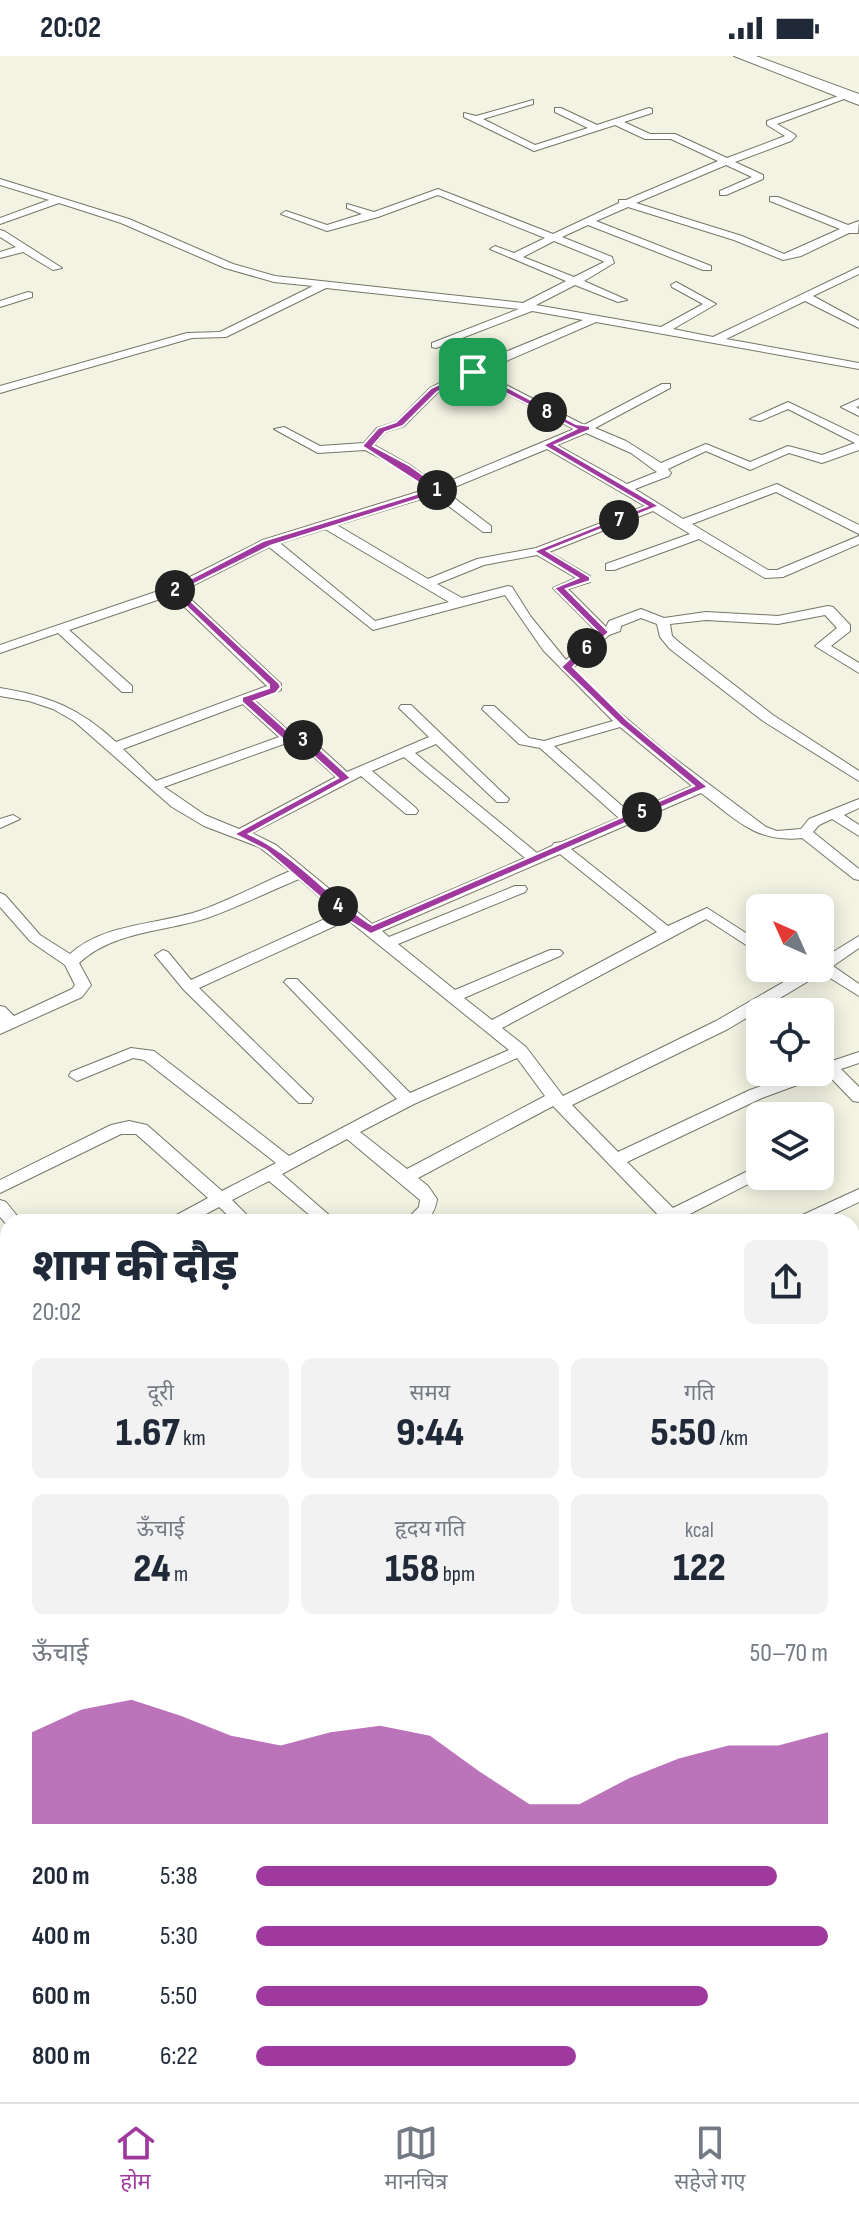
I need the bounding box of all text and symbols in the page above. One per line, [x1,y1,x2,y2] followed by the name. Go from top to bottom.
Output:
[40,10,101,46] text: 20:02
[439,338,507,406] pin
[451,350,495,394] icon: arrive
[527,392,567,432] pin: 8
[542,398,552,425] text: 8
[417,470,457,510] pin: 1
[433,476,441,503] text: 1
[599,500,639,540] pin: 7
[614,506,624,533] text: 7
[155,570,195,610] pin: 2
[170,576,180,603] text: 2
[567,628,607,668] pin: 6
[582,634,592,661] text: 6
[283,720,323,760] pin: 3
[298,726,308,753] text: 3
[622,792,662,832] pin: 5
[637,798,647,825] text: 5
[318,886,358,926] pin: 4
[333,892,343,919] text: 4
[746,894,834,982] north arrow
[746,894,834,1190] map controls
[746,998,834,1086] button: locate
[746,1102,834,1190] button: layers
[32,1240,238,1293] text: शाम की दौड़
[744,1240,828,1324] button: share
[32,1297,81,1328] text: 20:02
[147,1380,174,1407] text: दूरी
[410,1380,450,1407] text: समय
[684,1380,715,1407] text: गति
[116,1409,180,1457] text: 1.67
[396,1409,464,1457] text: 9:44
[650,1409,716,1457] text: 5:50
[180,1425,206,1452] text: km
[716,1425,748,1452] text: /km
[137,1516,185,1543] text: ऊँचाई
[395,1516,465,1543] text: हृदय गति
[685,1517,714,1544] text: kcal
[673,1544,726,1592] text: 122
[133,1545,171,1593] text: 24
[385,1545,439,1593] text: 158
[171,1561,188,1588] text: m
[439,1561,475,1588] text: bpm
[32,1638,88,1669] text: ऊँचाई
[750,1638,828,1669] text: 50–70 m
[32,1861,89,1892] text: 200 m
[160,1861,198,1892] text: 5:38
[32,1921,90,1952] text: 400 m
[160,1921,198,1952] text: 5:30
[32,1981,90,2012] text: 600 m
[160,1981,197,2012] text: 5:50
[32,2041,90,2072] text: 800 m
[160,2041,198,2072] text: 6:22
[114,2121,158,2198] tab: होम
[385,2121,447,2198] tab: मानचित्र
[675,2121,745,2198] tab: सहेजे गए

